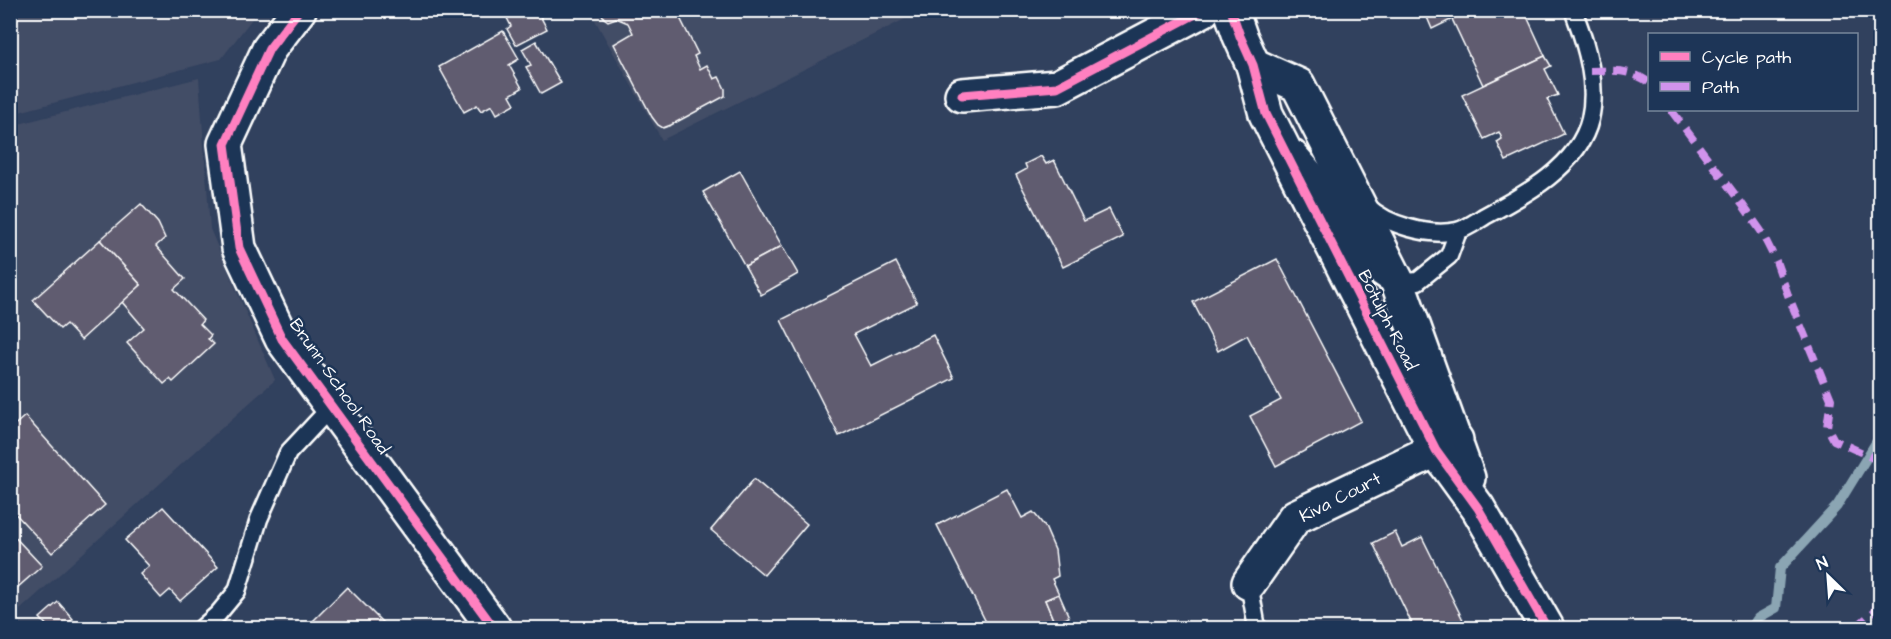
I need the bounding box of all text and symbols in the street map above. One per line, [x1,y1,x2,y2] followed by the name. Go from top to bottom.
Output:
[1648,33,1858,111] legend
[1702,45,1791,71] text: Cycle path
[1702,75,1739,100] text: Path
[1352,266,1424,375] street label: Botulph Road
[283,313,396,459] street label: Brunn School Road
[1295,466,1386,529] street label: Kiva Court
[1798,546,1858,606] north arrow
[1813,551,1831,575] text: N

